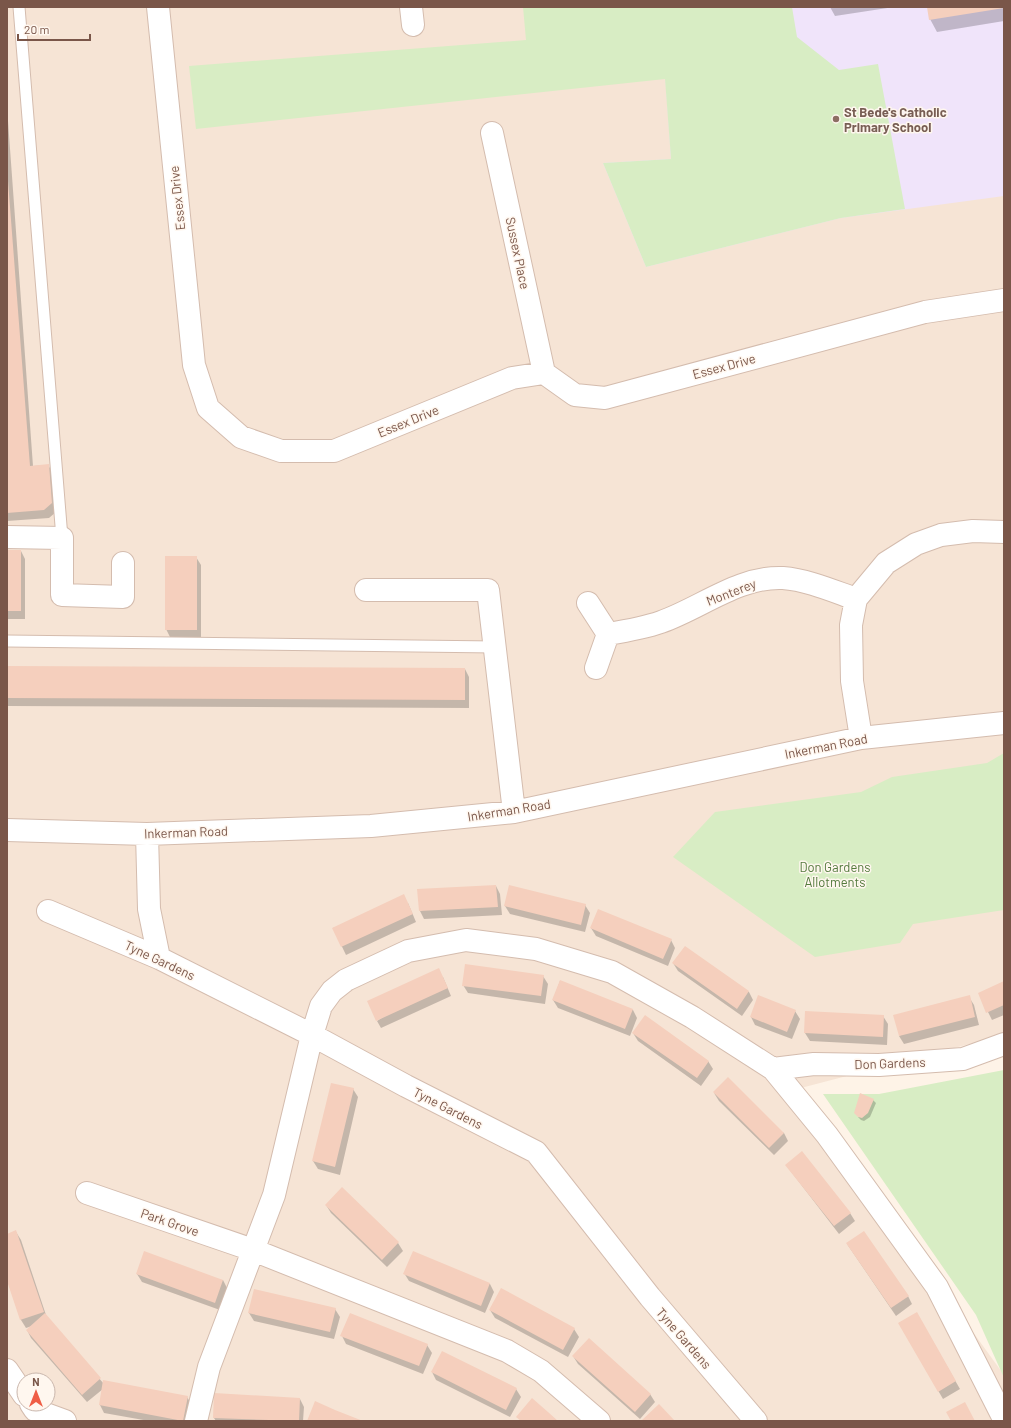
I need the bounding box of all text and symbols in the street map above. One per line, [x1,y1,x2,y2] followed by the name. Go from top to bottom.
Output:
[18,16,90,42] scale bar
[24,22,50,36] text: 20 m
[844,104,947,135] place label: St Bede's Catholic Primary School
[831,114,841,124] marker: St Bede's Catholic Primary School
[166,165,188,231] street label: Essex Drive
[503,215,533,291] street label: Sussex Place
[691,350,757,382] street label: Essex Drive
[375,401,441,441] street label: Essex Drive
[704,575,758,609] street label: Monterey
[783,730,869,762] street label: Inkerman Road
[466,796,552,824] street label: Inkerman Road
[144,823,228,841] street label: Inkerman Road
[799,859,871,890] park label: Don Gardens Allotments
[122,937,198,983] street label: Tyne Gardens
[854,1054,926,1072] street label: Don Gardens
[411,1084,485,1132] street label: Tyne Gardens
[139,1205,201,1239] street label: Park Grove
[653,1304,715,1372] street label: Tyne Gardens
[16,1372,56,1412] north arrow
[32,1375,40,1388] text: N

